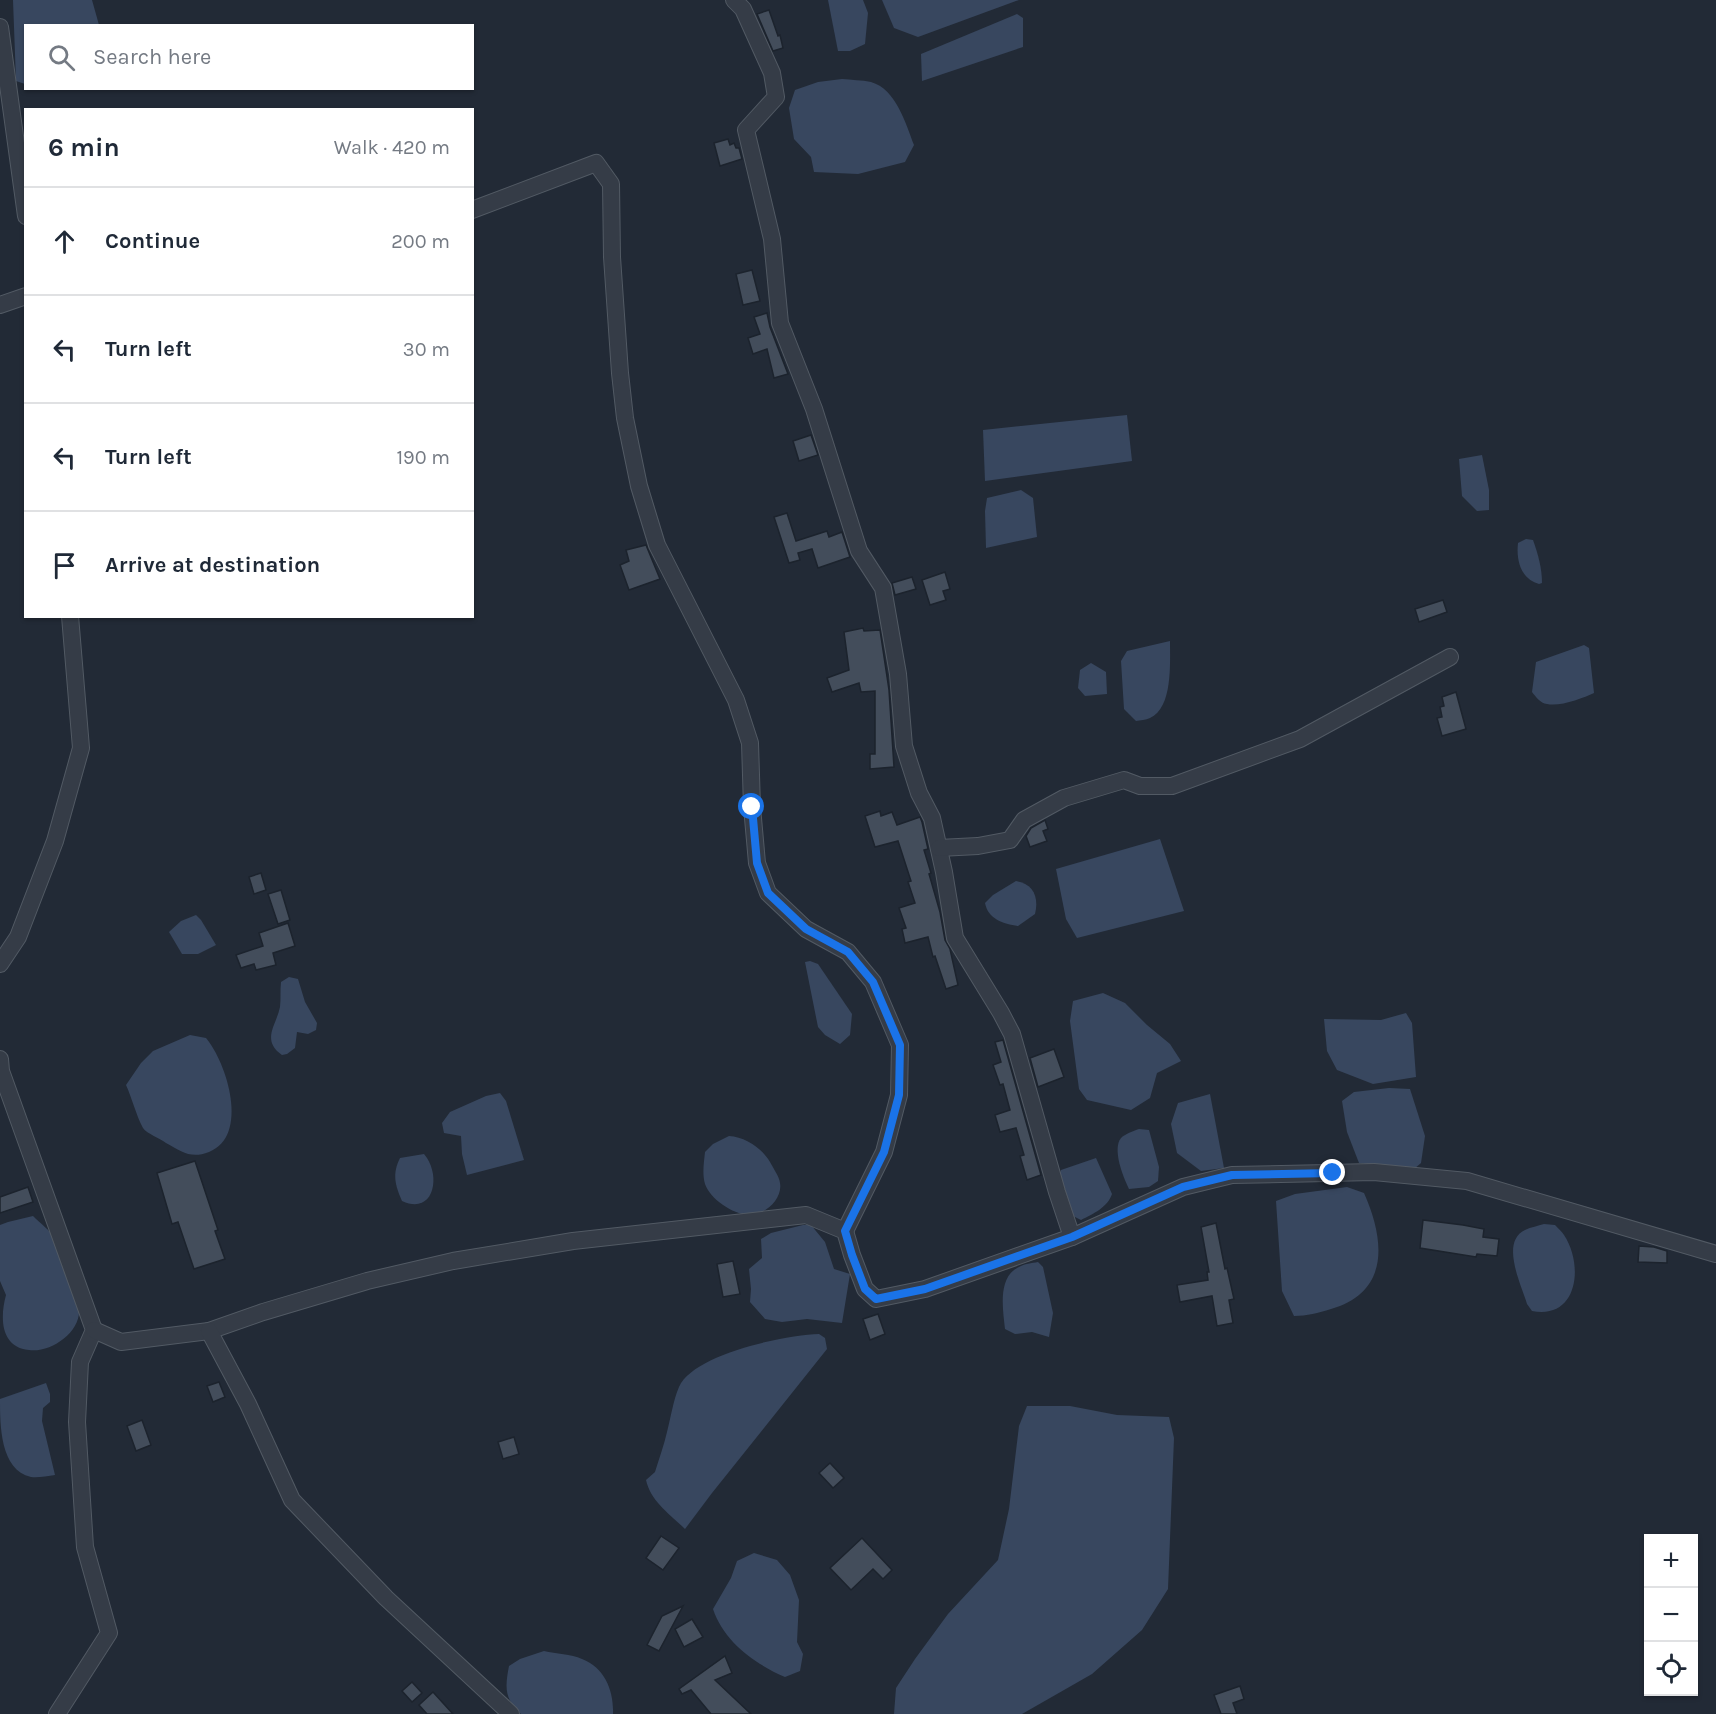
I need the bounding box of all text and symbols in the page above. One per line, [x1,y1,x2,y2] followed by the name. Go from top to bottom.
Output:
[24,24,474,90] search box
[45,41,78,74] icon: search
[93,44,211,70] text: Search here
[48,132,120,163] text: 6 min
[334,136,450,159] text: Walk · 420 m
[48,225,81,258] icon: ahead
[105,228,200,254] text: Continue
[391,230,450,253] text: 200 m
[48,333,81,366] icon: left
[105,336,192,362] text: Turn left
[403,338,450,361] text: 30 m
[48,441,81,474] icon: left
[105,444,192,470] text: Turn left
[396,446,450,469] text: 190 m
[48,549,81,582] icon: arrive
[105,552,320,578] text: Arrive at destination
[738,793,764,819] route start
[1319,1159,1345,1185] route end
[1644,1534,1698,1696] map controls
[1644,1534,1698,1588] button: +
[1644,1588,1698,1642] button: −
[1644,1642,1698,1696] button: locate

